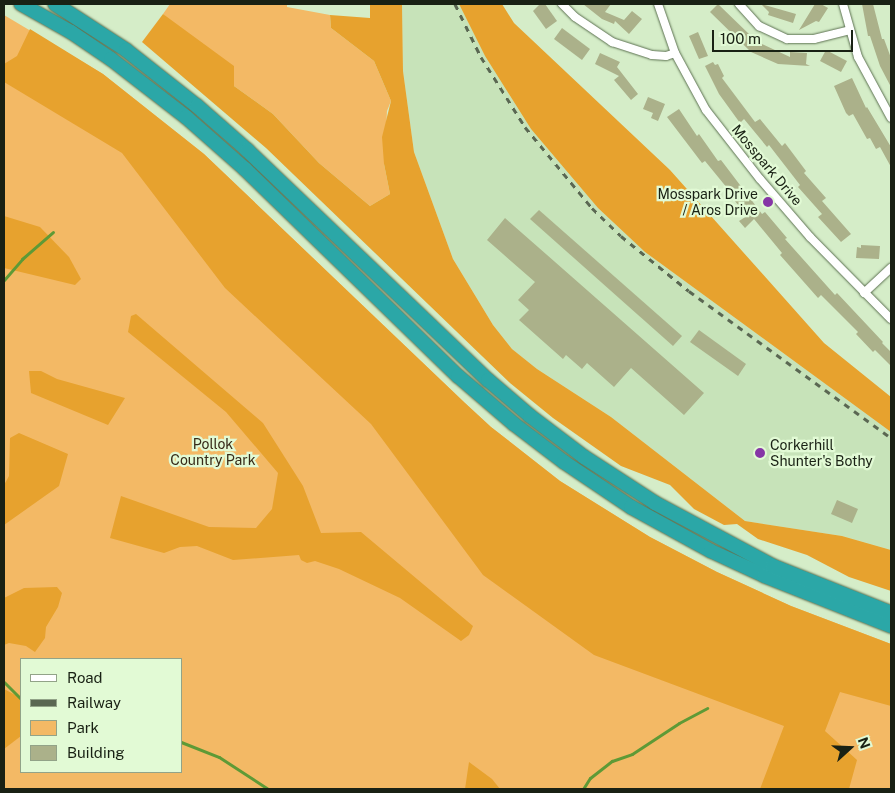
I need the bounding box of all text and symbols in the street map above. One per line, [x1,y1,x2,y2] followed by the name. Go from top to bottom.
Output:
[715,20,856,52] scale bar
[720,30,761,47] text: 100 m
[728,121,806,209] street label: Mosspark Drive
[657,186,758,218] place label: Mosspark Drive / Aros Drive
[762,196,774,208] marker: Mosspark Drive / Aros Drive
[170,436,256,468] park label: Pollok Country Park
[770,437,873,470] place label: Corkerhill Shunter's Bothy
[754,447,766,459] marker: Corkerhill Shunter's Bothy
[20,658,182,773] legend
[67,669,103,686] text: Road
[67,694,121,711] text: Railway
[67,719,99,736] text: Park
[825,723,875,773] north arrow
[855,735,873,751] text: N
[67,744,125,761] text: Building

